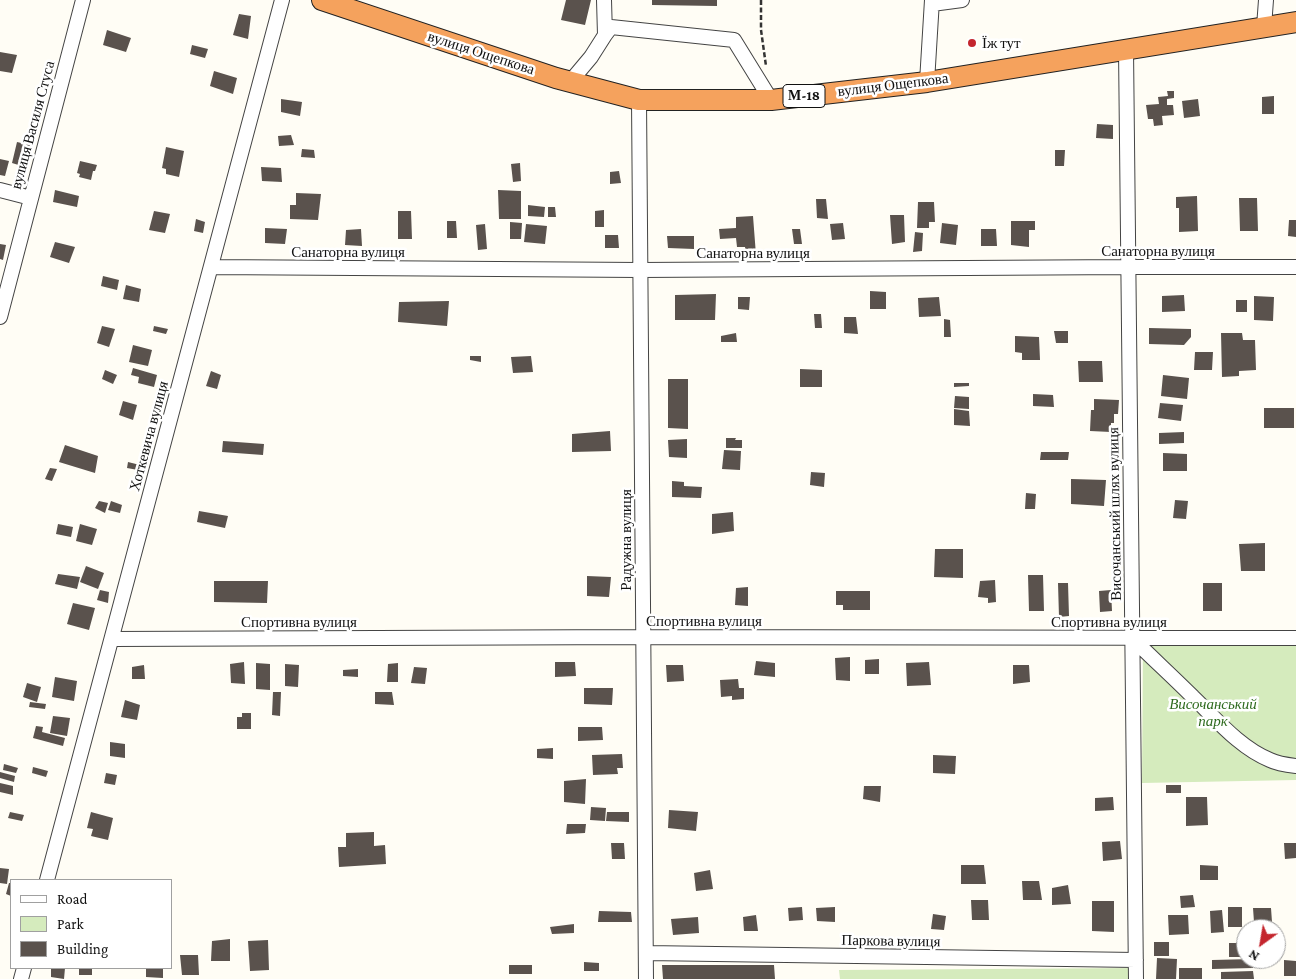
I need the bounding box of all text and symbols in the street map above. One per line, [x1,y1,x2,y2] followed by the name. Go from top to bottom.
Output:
[425,27,537,79] street label: вулиця Ощепкова
[982,34,1021,52] place label: Їж тут
[966,37,978,49] marker: Їж тут
[7,59,59,191] street label: вулиця Василя Стуса
[837,69,949,101] street label: вулиця Ощепкова
[783,84,825,108] road number: М-18
[1101,242,1215,260] street label: Санаторна вулиця
[291,243,405,261] street label: Санаторна вулиця
[696,244,810,262] street label: Санаторна вулиця
[126,379,172,493] street label: Хоткевича вулиця
[1104,427,1126,601] street label: Височанський шлях вулиця
[617,489,635,591] street label: Радужна вулиця
[646,612,762,630] street label: Спортивна вулиця
[241,613,357,631] street label: Спортивна вулиця
[1051,613,1167,631] street label: Спортивна вулиця
[1169,695,1257,730] park label: Височанський парк
[10,879,172,969] legend
[57,891,87,907] text: Road
[57,916,84,932] text: Park
[1236,919,1286,969] north arrow
[841,931,941,951] street label: Паркова вулиця
[57,941,108,957] text: Building
[1245,947,1262,965] text: N

